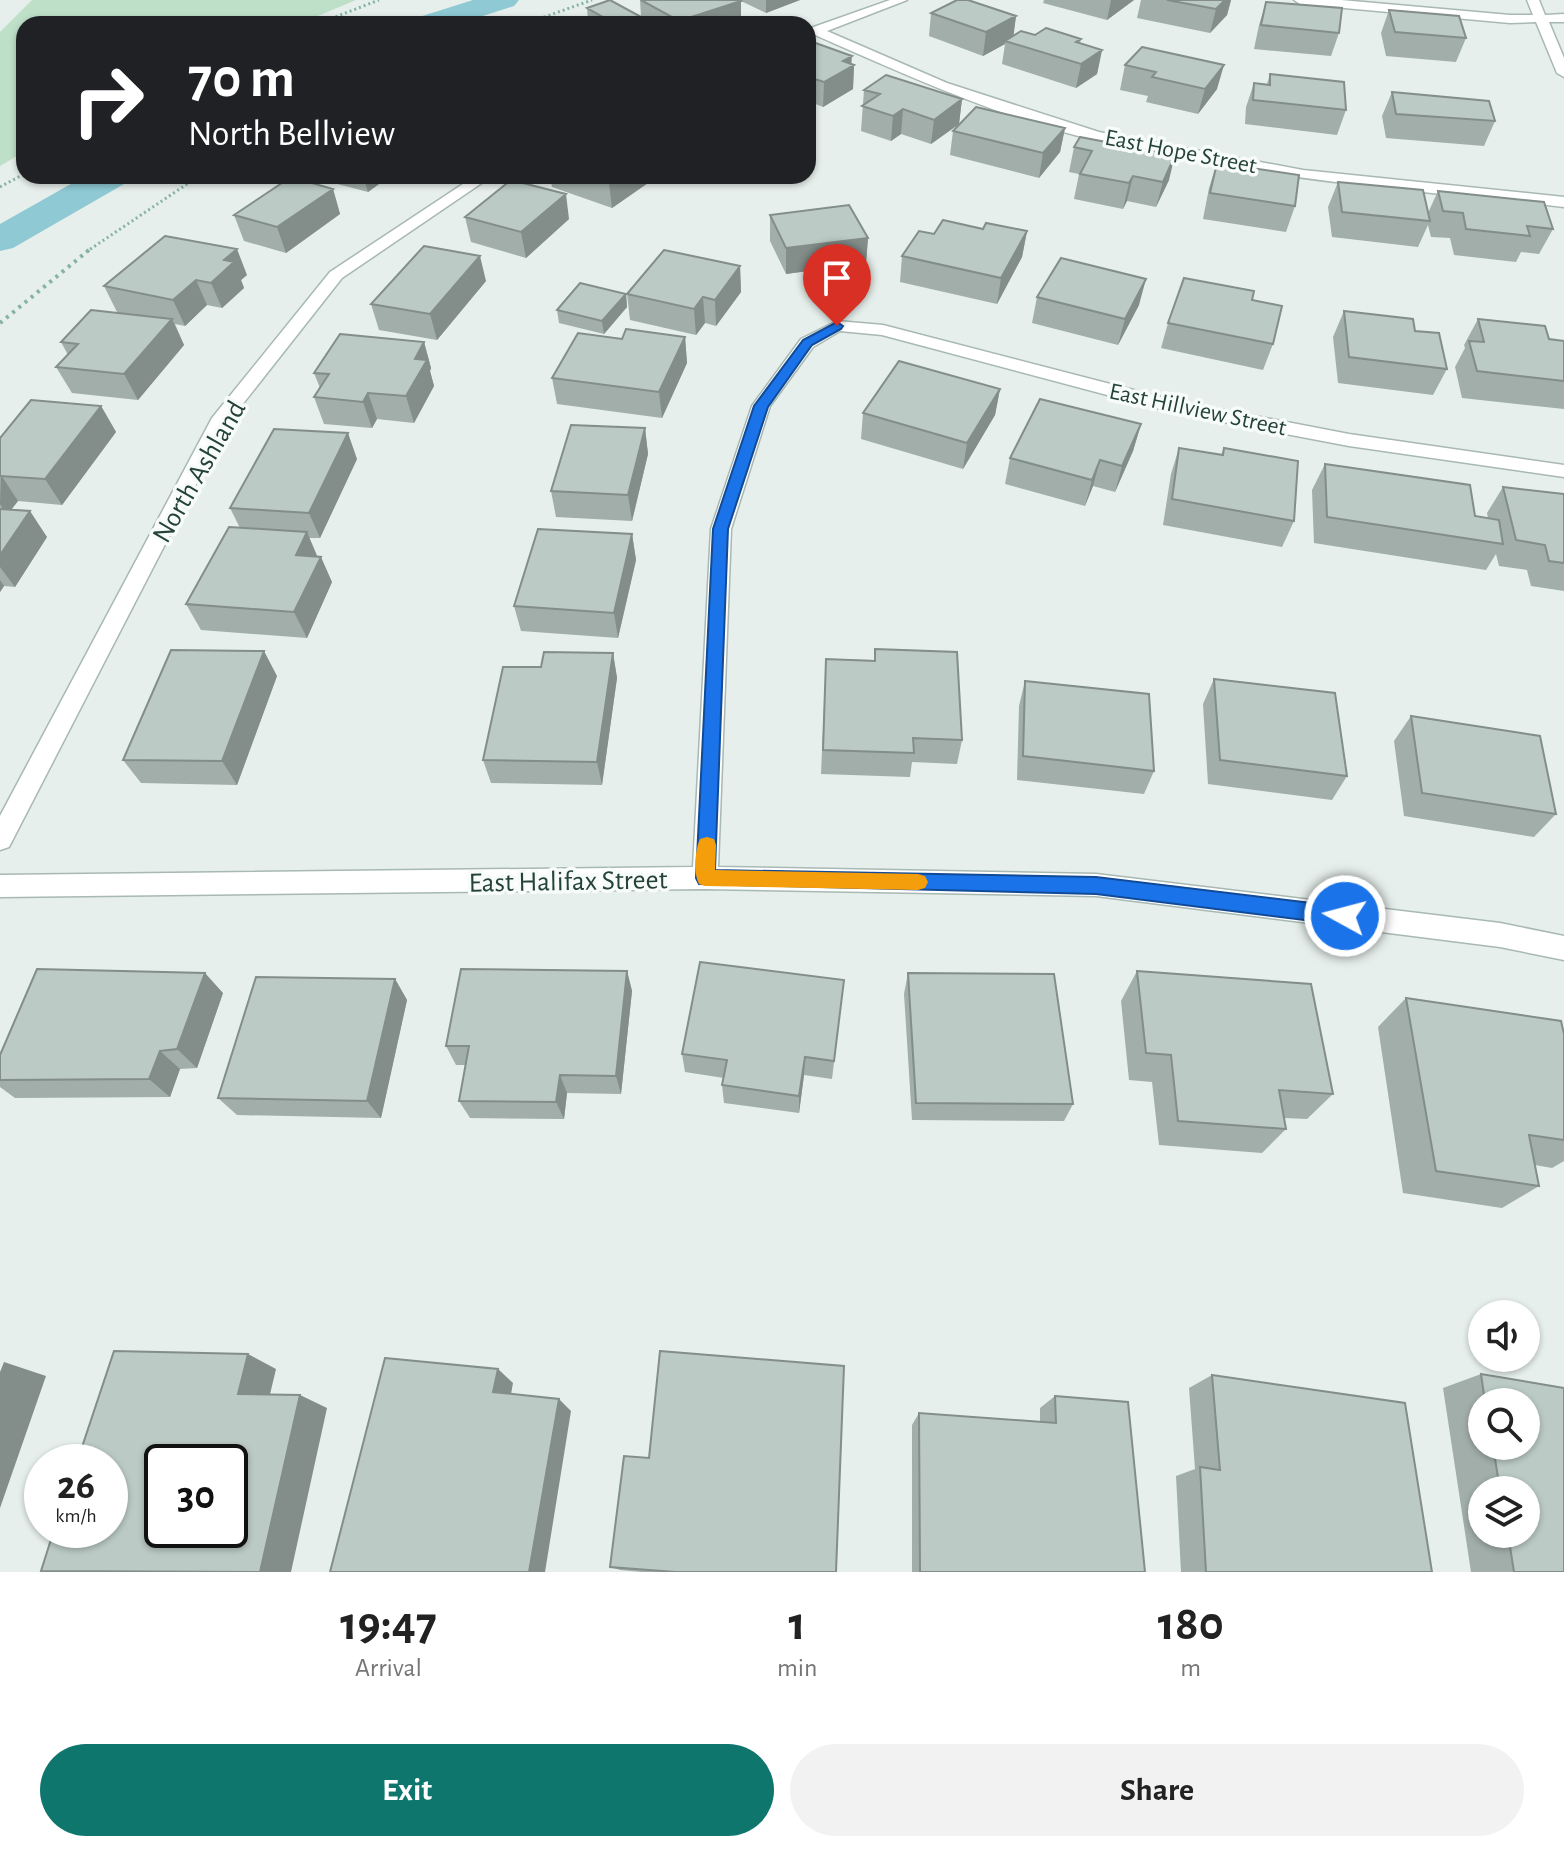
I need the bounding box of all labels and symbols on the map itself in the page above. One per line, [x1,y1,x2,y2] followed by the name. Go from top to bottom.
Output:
[1103,125,1259,179] street label: East Hope Street
[803,244,871,326] pin
[1107,379,1289,441] street label: East Hillview Street
[148,396,252,548] street label: North Ashland
[468,866,668,898] street label: East Halifax Street
[1303,874,1387,958] position arrow
[144,1444,248,1548] speed limit sign: 30

